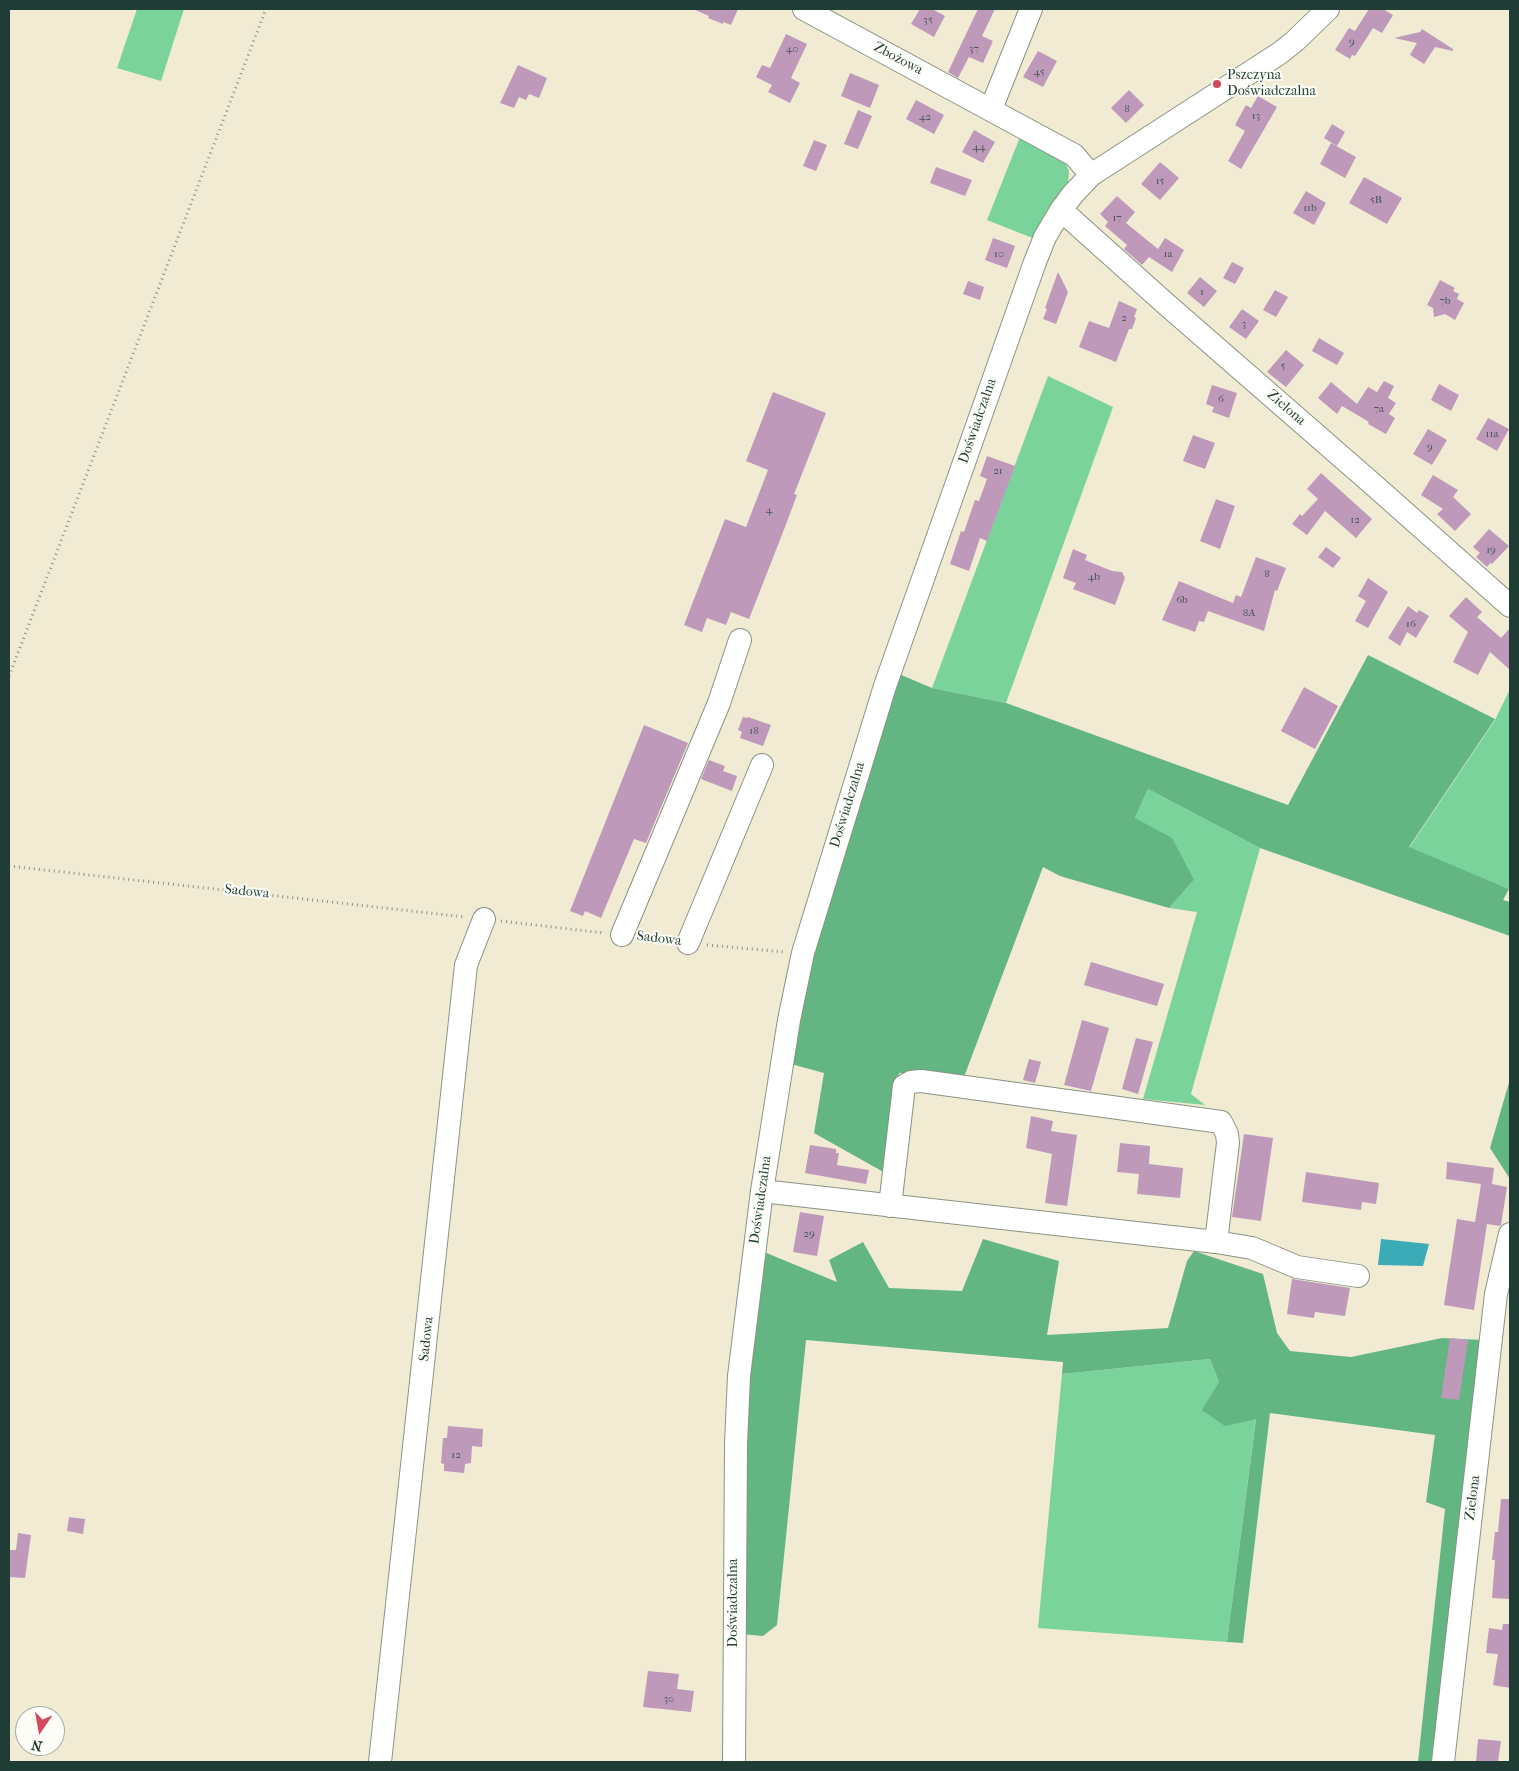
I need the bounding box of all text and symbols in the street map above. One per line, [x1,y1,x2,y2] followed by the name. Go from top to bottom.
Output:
[923,13,933,27] house number: 35
[1349,35,1355,49] house number: 9
[870,39,926,79] street label: Zbożowa
[786,42,798,56] house number: 40
[969,42,979,56] house number: 37
[1034,65,1044,79] house number: 45
[1227,68,1316,100] place label: Pszczyna Doświadczalna
[1211,78,1223,90] marker: Pszczyna Doświadczalna
[1124,102,1130,116] house number: 8
[1252,109,1260,123] house number: 13
[919,110,931,124] house number: 42
[972,140,986,154] house number: 44
[1156,174,1164,188] house number: 15
[1370,193,1382,207] house number: 5B
[1303,201,1317,215] house number: 11b
[1112,211,1122,225] house number: 17
[994,247,1004,261] house number: 10
[1163,247,1173,261] house number: 1a
[1200,285,1204,299] house number: 1
[1439,294,1451,308] house number: 7b
[1121,311,1127,325] house number: 2
[1242,317,1246,331] house number: 3
[1281,359,1285,373] house number: 5
[956,376,1000,466] street label: Doświadczalna
[1263,387,1309,429] street label: Zielona
[1218,392,1224,406] house number: 6
[1374,402,1384,416] house number: 7a
[1486,427,1498,441] house number: 11a
[1427,440,1433,454] house number: 9
[993,464,1003,478] house number: 21
[766,503,772,517] house number: 4
[1350,513,1360,527] house number: 12
[1486,543,1496,557] house number: 19
[1264,567,1270,581] house number: 8
[1088,570,1100,584] house number: 4b
[1176,593,1188,607] house number: 6b
[1243,606,1255,620] house number: 8A
[1406,617,1416,631] house number: 16
[749,724,759,738] house number: 18
[827,760,869,850] street label: Doświadczalna
[224,881,270,903] street label: Sadowa
[636,928,682,950] street label: Sadowa
[746,1155,776,1245] street label: Doświadczalna
[803,1227,815,1241] house number: 29
[416,1316,438,1362] street label: Sadowa
[451,1448,461,1462] house number: 12
[1462,1474,1484,1522] street label: Zielona
[726,1559,742,1647] street label: Doświadczalna
[664,1692,674,1706] house number: 30
[15,1706,65,1756] north arrow
[30,1736,44,1755] text: N

